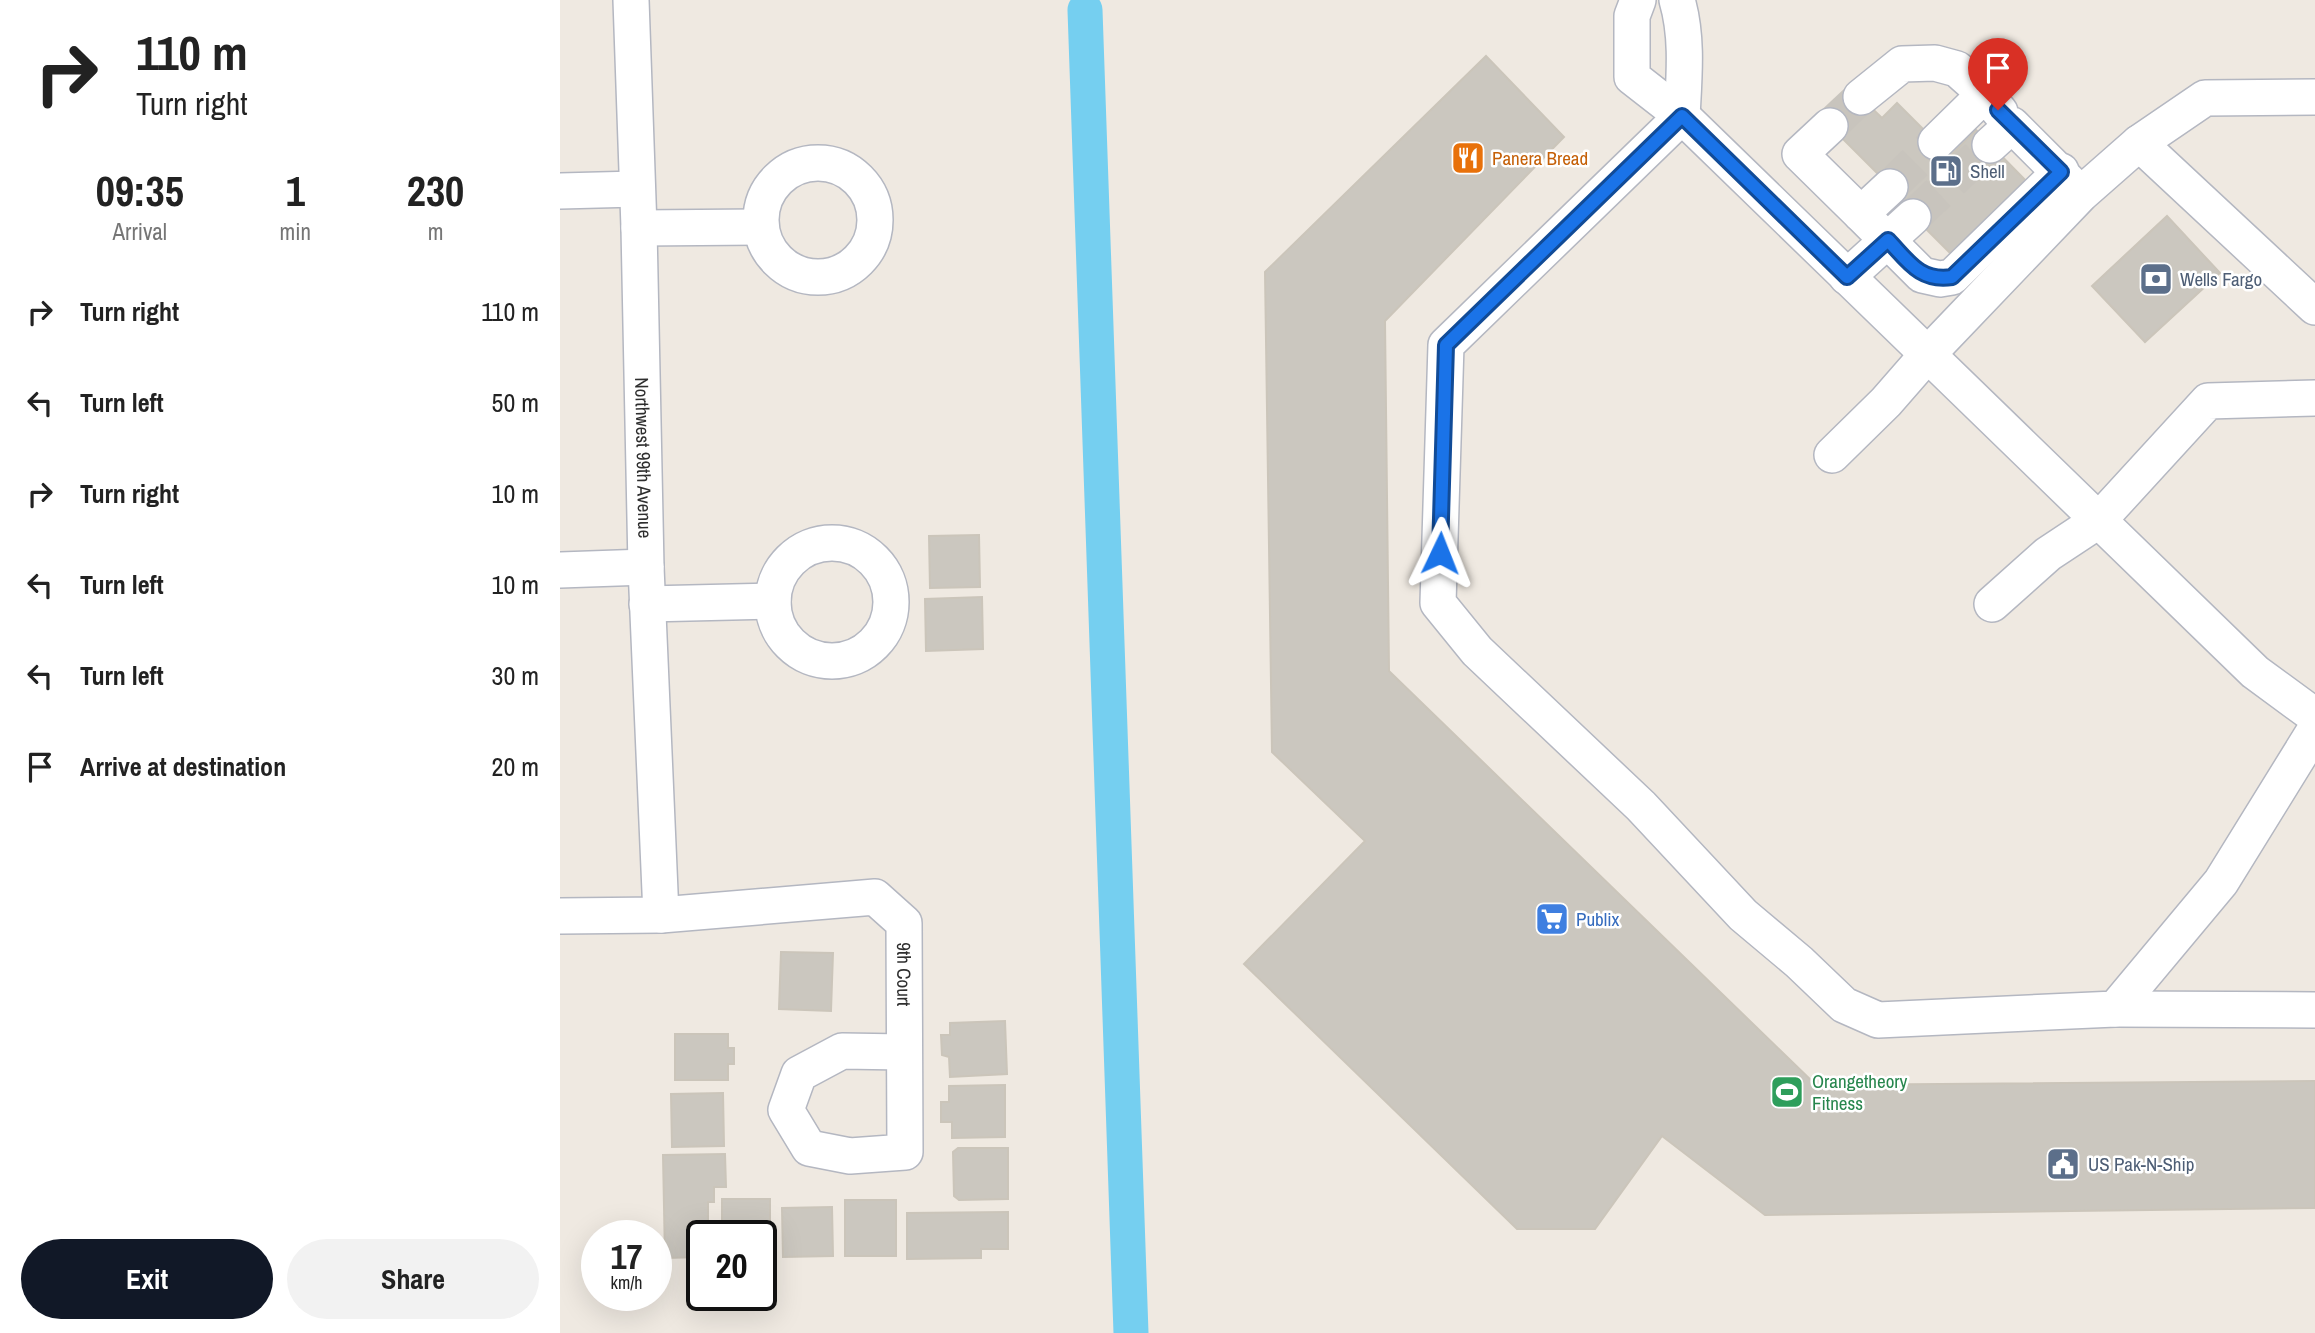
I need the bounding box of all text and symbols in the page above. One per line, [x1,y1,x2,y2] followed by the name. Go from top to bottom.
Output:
[136,19,248,85] text: 110 m
[21,28,112,119] icon: right
[1968,38,2028,110] pin
[1979,49,2017,87] icon: arrive
[136,82,248,125] text: Turn right
[1449,139,1487,177] restaurant icon: Panera Bread
[1492,145,1588,171] place label: Panera Bread
[1927,152,1965,190] fuel station icon: Shell
[1970,158,2005,184] place label: Shell
[96,163,184,219] text: 09:35
[286,163,305,219] text: 1
[407,163,464,219] text: 230
[113,216,167,247] text: Arrival
[280,216,311,247] text: min
[428,216,443,247] text: m
[2137,260,2175,298] bank icon: Wells Fargo
[2180,266,2262,292] place label: Wells Fargo
[21,293,59,331] icon: right
[80,294,179,329] text: Turn right
[481,294,539,329] text: 110 m
[629,377,658,539] street label: Northwest 99th Avenue
[21,384,59,422] icon: left
[80,385,164,420] text: Turn left
[492,385,539,420] text: 50 m
[21,475,59,513] icon: right
[80,476,179,511] text: Turn right
[492,476,539,511] text: 10 m
[1403,516,1477,590] position arrow
[21,566,59,604] icon: left
[80,567,164,602] text: Turn left
[492,567,539,602] text: 10 m
[21,657,59,695] icon: left
[80,658,164,693] text: Turn left
[492,658,539,693] text: 30 m
[21,748,59,786] icon: arrive
[80,749,286,784] text: Arrive at destination
[492,749,539,784] text: 20 m
[1533,900,1571,938] supermarket icon: Publix
[1576,906,1620,932] place label: Publix
[891,942,917,1007] street label: 9th Court
[1812,1068,1907,1116] place label: Orangetheory Fitness
[1768,1073,1806,1111] sports icon: Orangetheory Fitness
[2044,1145,2082,1183] public building icon: US Pak-N-Ship
[2088,1151,2195,1177] place label: US Pak-N-Ship
[686,1220,777,1311] speed limit sign: 20
[611,1233,642,1280] text: 17
[21,1239,273,1319] button: Exit
[287,1239,539,1319] button: Share
[611,1270,643,1295] text: km/h

